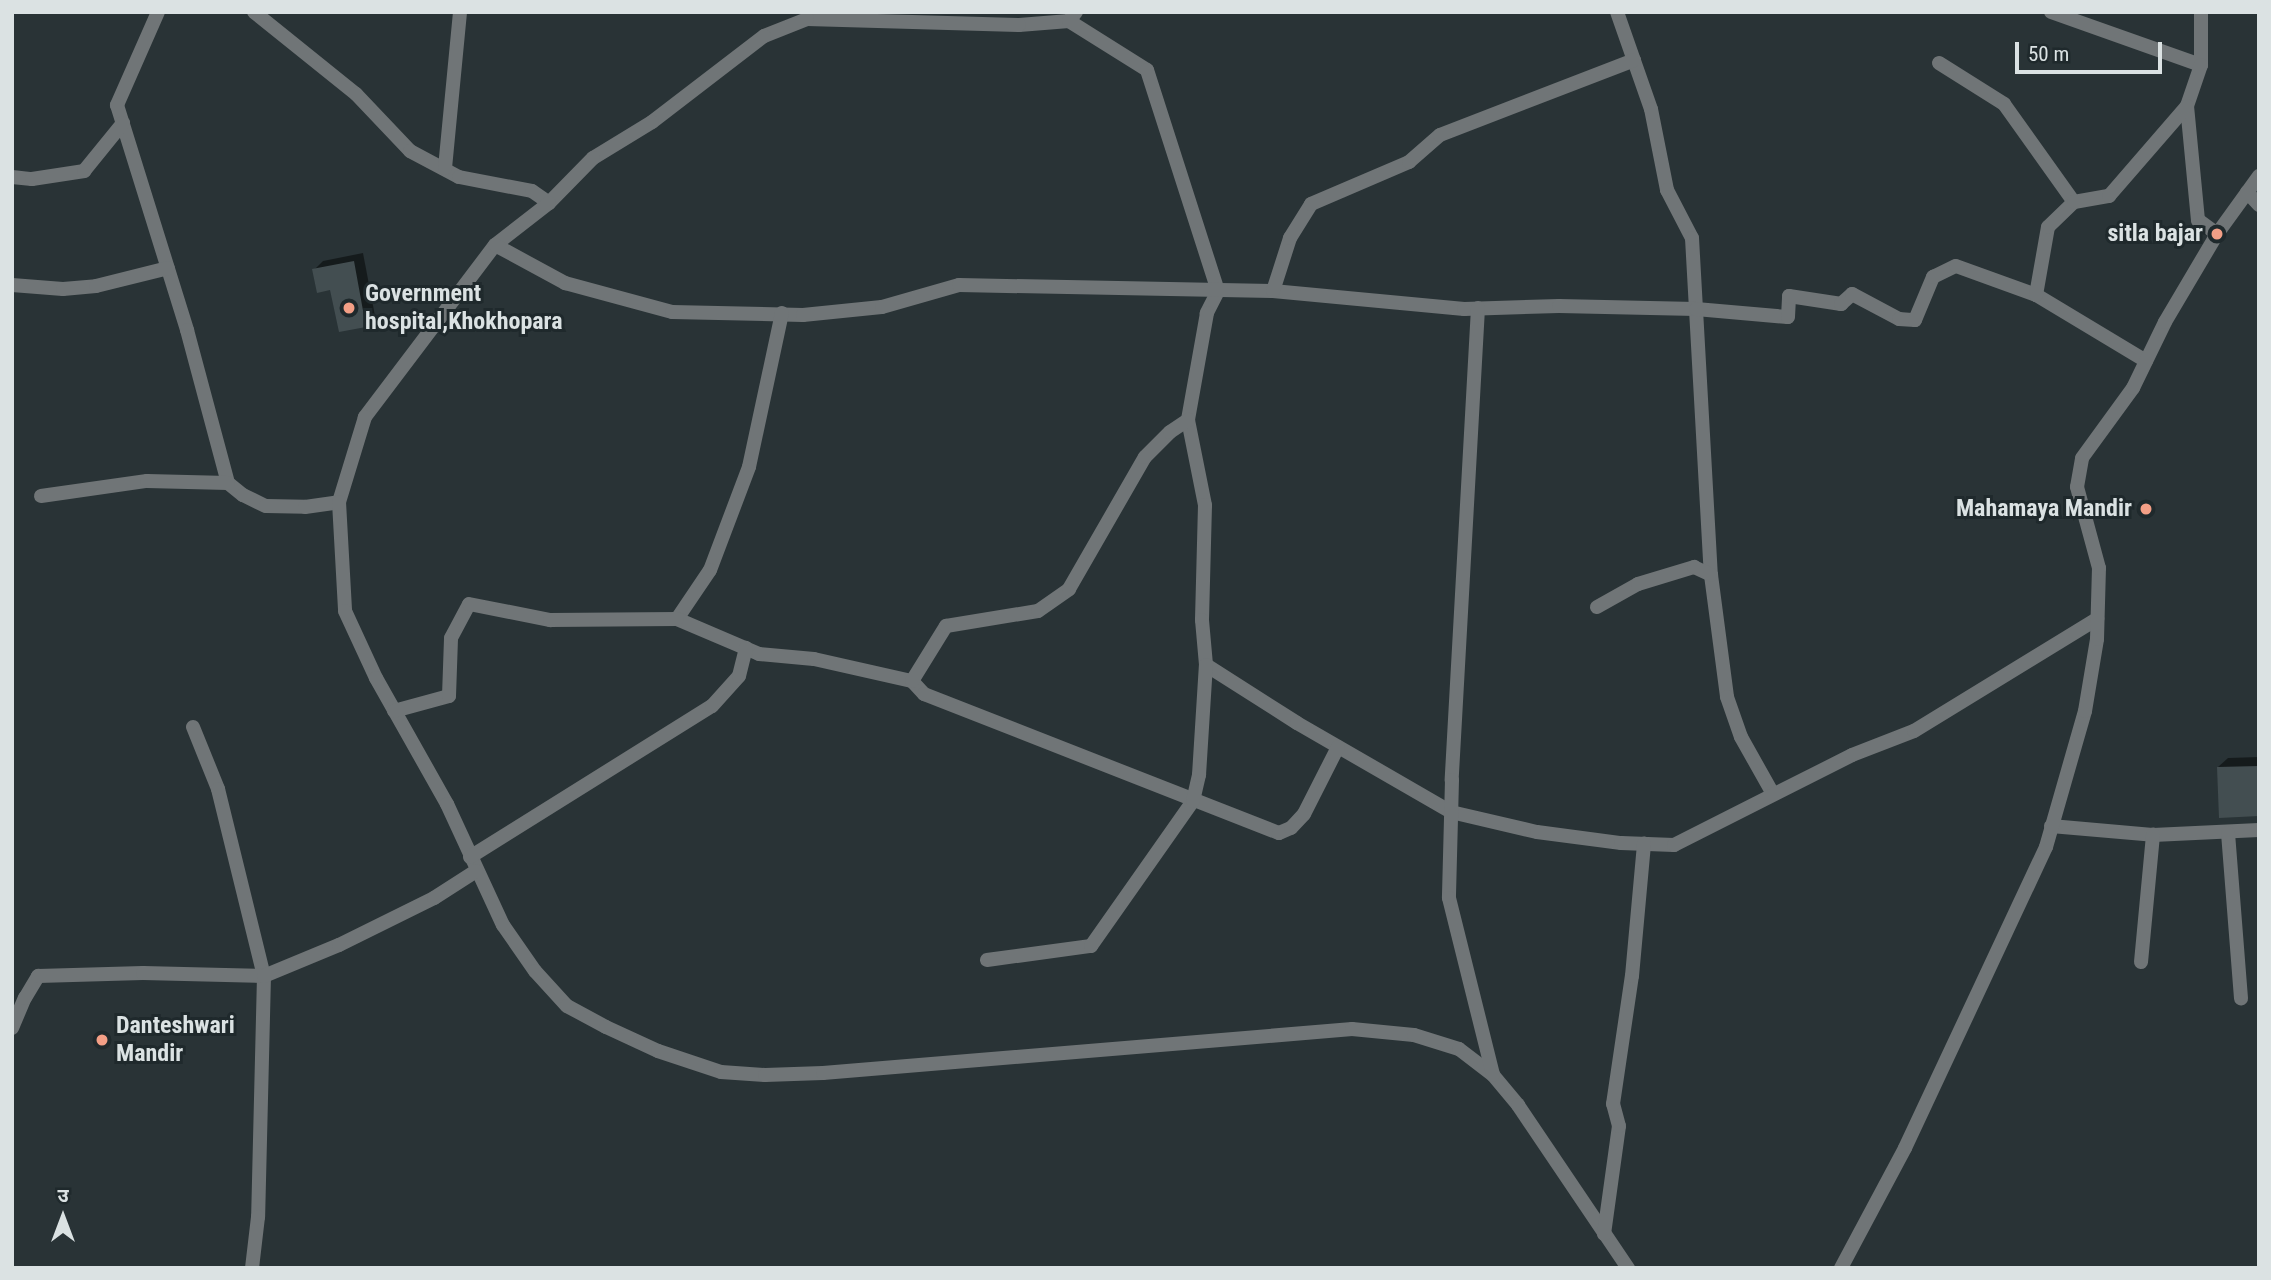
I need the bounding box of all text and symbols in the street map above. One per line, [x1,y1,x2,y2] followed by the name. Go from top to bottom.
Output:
[2019,28,2166,72] scale bar
[2028,42,2069,66] text: 50 m
[2107,220,2203,248] place label: sitla bajar
[2209,226,2225,242] marker: sitla bajar
[365,280,563,336] place label: Government hospital,Khokhopara
[339,298,359,318] marker: Government hospital,Khokhopara
[1956,495,2132,523] place label: Mahamaya Mandir
[2138,501,2154,517] marker: Mahamaya Mandir
[116,1012,235,1068] place label: Danteshwari Mandir
[94,1032,110,1048] marker: Danteshwari Mandir
[28,1182,98,1252] north arrow
[57,1184,69,1207] text: उ

